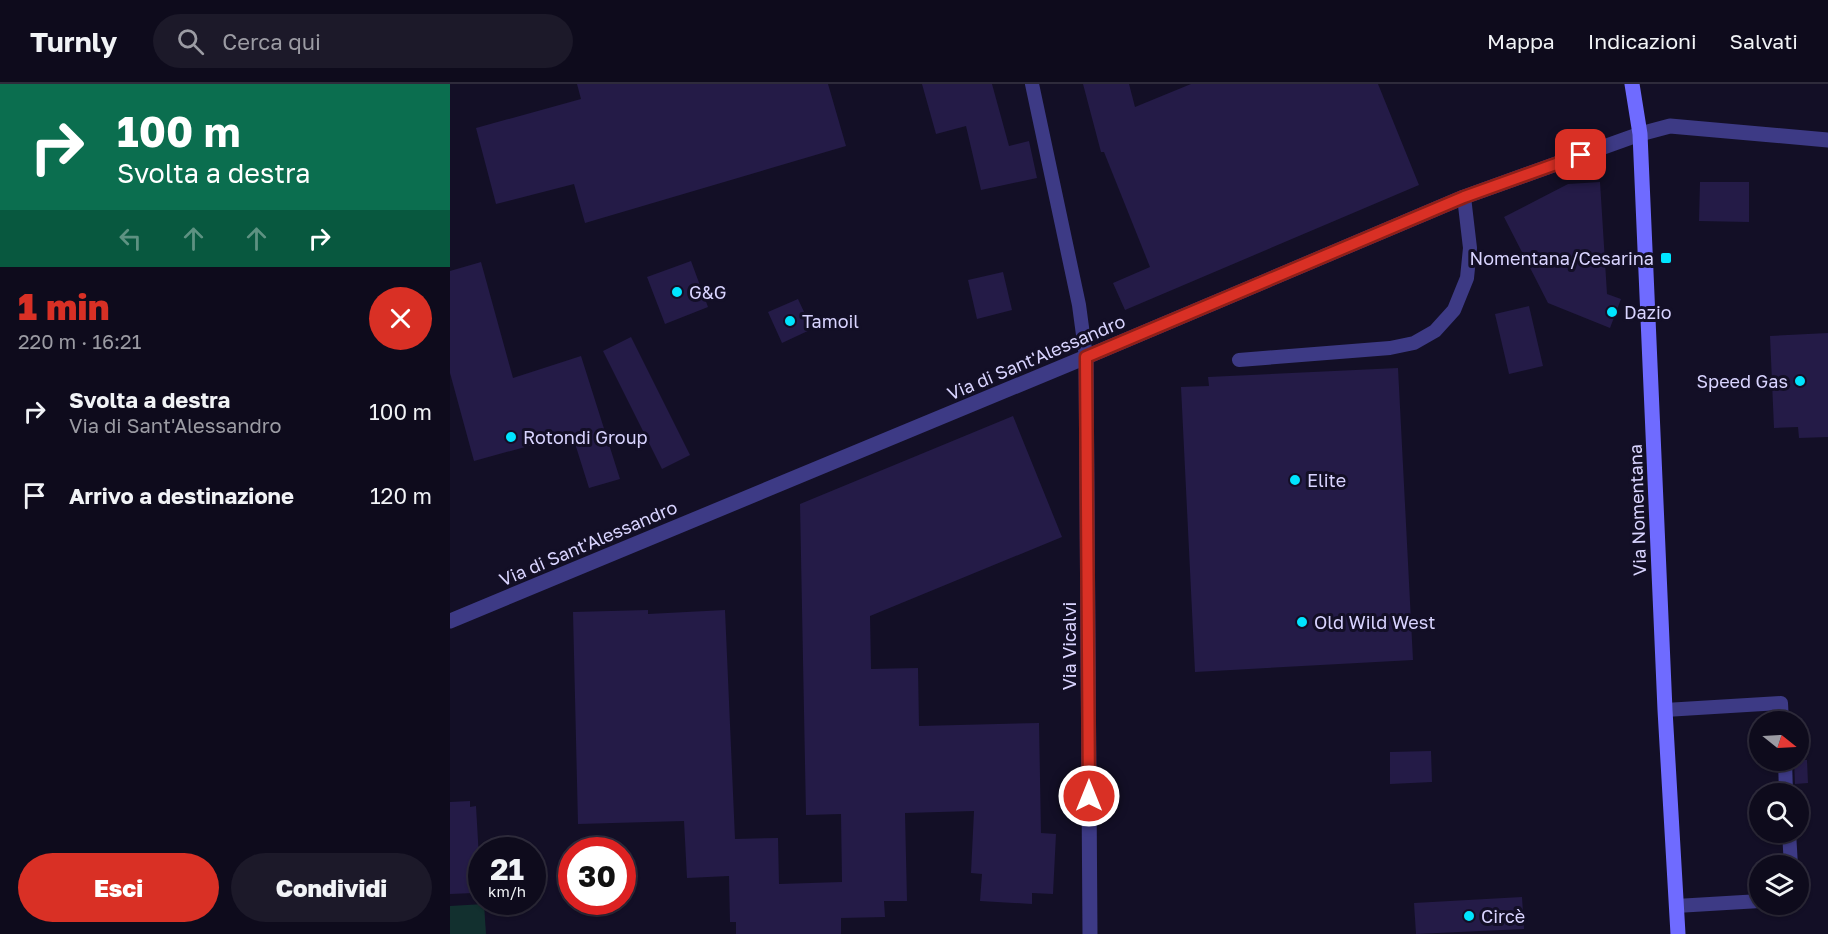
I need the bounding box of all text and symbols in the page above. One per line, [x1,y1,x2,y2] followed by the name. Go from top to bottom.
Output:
[153,14,573,68] search box
[30,25,117,58] text: Turnly
[174,25,207,58] icon: search
[222,28,321,55] text: Cerca qui
[1487,28,1555,54] text: Mappa
[1588,28,1697,54] text: Indicazioni
[1730,28,1798,54] text: Salvati
[117,106,240,156] text: 100 m
[18,108,96,186] icon: right
[1555,129,1606,180] pin
[1564,138,1597,171] icon: arrive
[117,157,311,189] text: Svolta a destra
[114,222,147,255] icon: left
[177,222,210,255] icon: ahead
[240,222,273,255] icon: ahead
[303,222,336,255] icon: right
[1470,247,1654,269] place label: Nomentana/Cesarina
[1659,251,1673,265] marker: Nomentana/Cesarina
[689,281,726,303] place label: G&G
[18,285,109,328] text: 1 min
[670,285,684,299] marker: G&G
[369,287,432,350] button: close
[1624,301,1672,323] place label: Dazio
[1605,305,1619,319] marker: Dazio
[802,310,859,332] place label: Tamoil
[944,310,1128,404] street label: Via di Sant'Alessandro
[783,314,797,328] marker: Tamoil
[18,329,141,353] text: 220 m · 16:21
[1697,370,1788,392] place label: Speed Gas
[1793,374,1807,388] marker: Speed Gas
[69,386,230,413] text: Svolta a destra
[18,395,51,428] icon: right
[369,398,432,425] text: 100 m
[69,413,281,437] text: Via di Sant'Alessandro
[523,426,648,448] place label: Rotondi Group
[504,430,518,444] marker: Rotondi Group
[1624,444,1650,576] street label: Via Nomentana
[1307,469,1346,491] place label: Elite
[1288,473,1302,487] marker: Elite
[18,479,51,512] icon: arrive
[69,482,294,509] text: Arrivo a destinazione
[370,482,432,509] text: 120 m
[496,496,680,590] street label: Via di Sant'Alessandro
[1058,602,1080,690] street label: Via Vicalvi
[1314,611,1435,633] place label: Old Wild West
[1295,615,1309,629] marker: Old Wild West
[1749,711,1809,771] north arrow
[1749,711,1809,915] map controls
[1057,764,1121,828] position arrow
[1749,783,1809,843] button: search
[558,837,636,915] speed limit sign: 30
[490,851,524,887] text: 21
[18,853,219,922] button: Esci
[231,853,432,922] button: Condividi
[1749,855,1809,915] button: layers
[488,882,526,900] text: km/h
[1481,905,1525,927] place label: Circè
[1462,909,1476,923] marker: Circè

